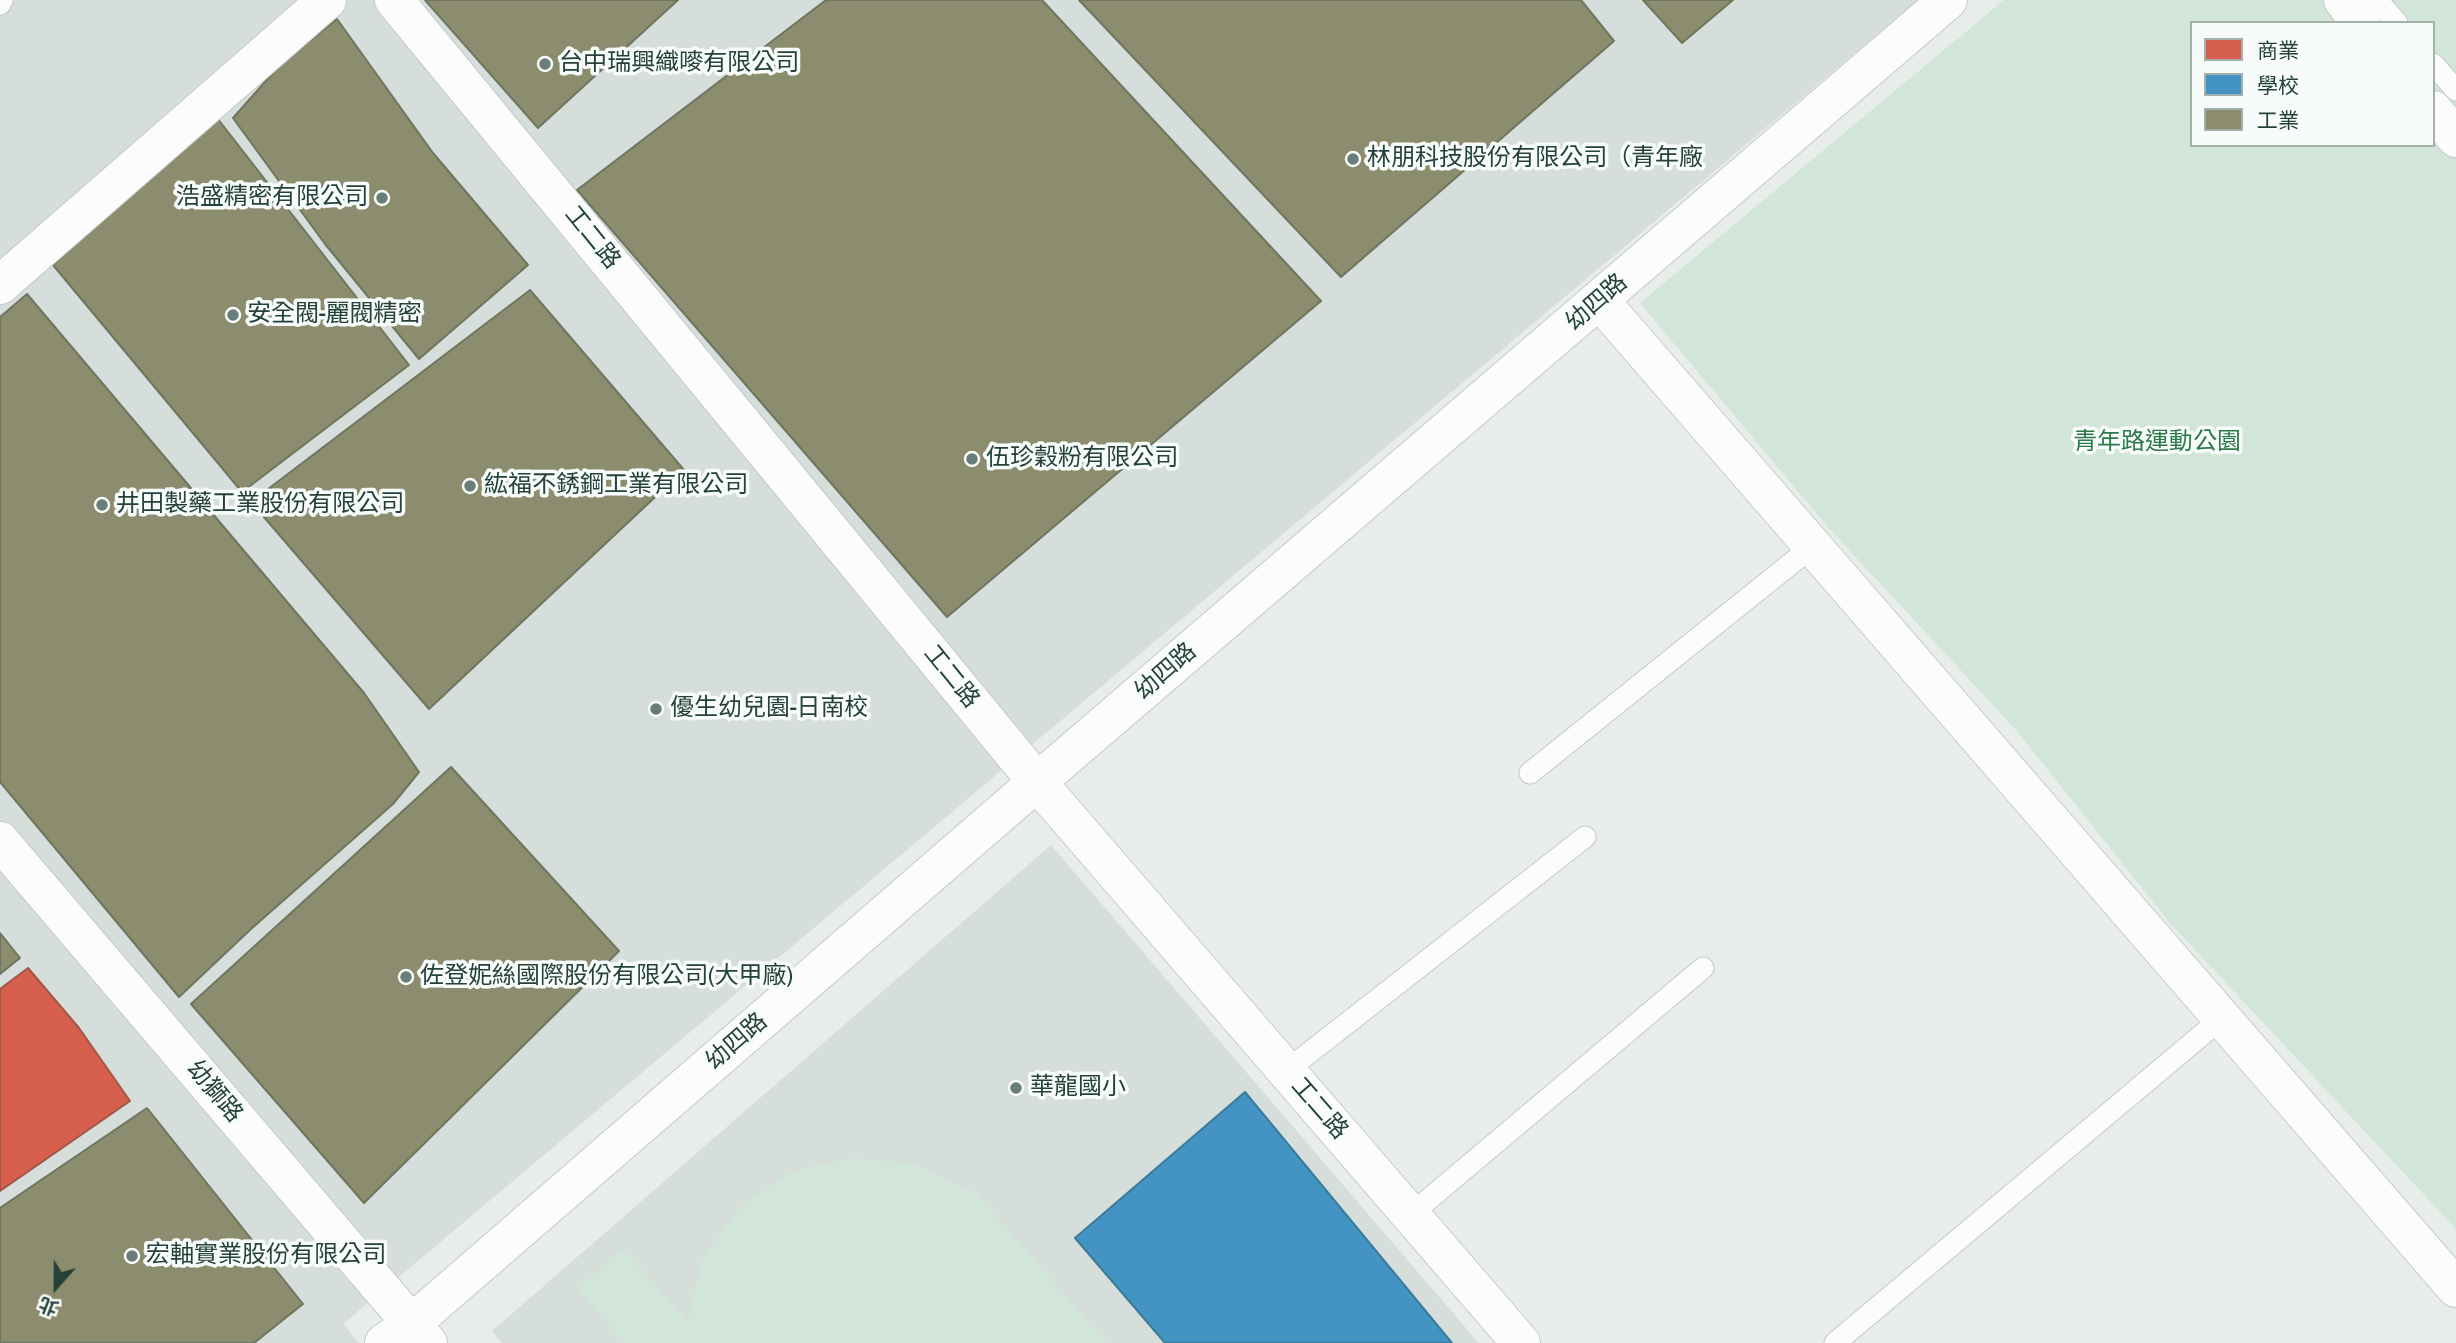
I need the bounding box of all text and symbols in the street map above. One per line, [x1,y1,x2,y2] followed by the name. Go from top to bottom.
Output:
[2190,21,2435,147] legend
[2257,36,2299,65] text: 商業
[559,50,799,78] place label: 台中瑞興織嘜有限公司
[537,56,553,72] marker: 台中瑞興織嘜有限公司
[2257,71,2299,100] text: 學校
[2257,106,2299,135] text: 工業
[1367,145,1703,173] place label: 林朋科技股份有限公司（青年廠
[1345,151,1361,167] marker: 林朋科技股份有限公司（青年廠
[176,184,368,212] place label: 浩盛精密有限公司
[374,190,390,206] marker: 浩盛精密有限公司
[558,201,626,275] street label: 工二路
[1560,269,1634,337] street label: 幼四路
[247,301,422,329] place label: 安全閥-麗閥精密
[225,307,241,323] marker: 安全閥-麗閥精密
[2073,429,2241,457] park label: 青年路運動公園
[986,445,1178,473] place label: 伍珍穀粉有限公司
[964,451,980,467] marker: 伍珍穀粉有限公司
[484,472,748,500] place label: 紘福不銹鋼工業有限公司
[462,478,478,494] marker: 紘福不銹鋼工業有限公司
[116,491,404,519] place label: 井田製藥工業股份有限公司
[94,497,110,513] marker: 井田製藥工業股份有限公司
[1129,638,1203,706] street label: 幼四路
[917,640,985,714] street label: 工二路
[670,695,869,723] place label: 優生幼兒園-日南校
[648,701,664,717] marker: 優生幼兒園-日南校
[420,963,793,991] place label: 佐登妮絲國際股份有限公司(大甲廠)
[398,969,414,985] marker: 佐登妮絲國際股份有限公司(大甲廠)
[700,1008,774,1076] street label: 幼四路
[180,1055,248,1129] street label: 幼獅路
[1285,1072,1353,1146] street label: 工二路
[1030,1074,1126,1102] place label: 華龍國小
[1008,1080,1024,1096] marker: 華龍國小
[146,1242,386,1270] place label: 宏軸實業股份有限公司
[124,1248,140,1264] marker: 宏軸實業股份有限公司
[21,1252,91,1322] north arrow
[35,1291,62,1322] text: 北

